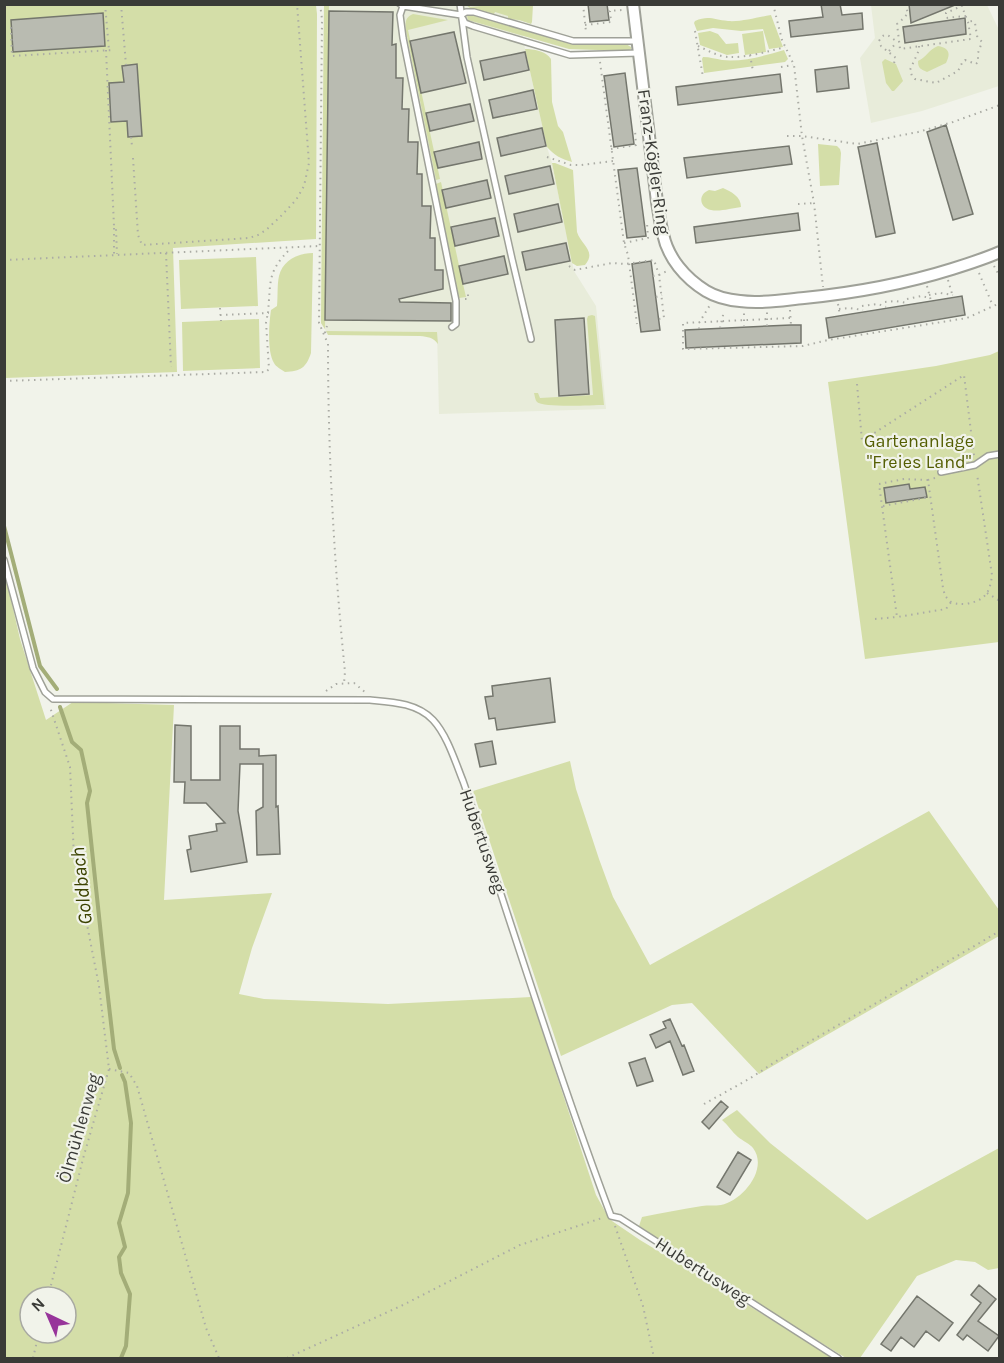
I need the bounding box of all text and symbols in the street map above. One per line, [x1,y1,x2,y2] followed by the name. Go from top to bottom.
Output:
[633,88,675,236] street label: Franz-Kögler-Ring
[864,430,974,473] park label: Gartenanlage "Freies Land"
[455,786,511,896] street label: Hubertusweg
[66,846,97,926] water label: Goldbach
[53,1071,105,1185] street label: Ölmühlenweg
[651,1232,755,1310] street label: Hubertusweg
[18,1285,78,1345] north arrow
[27,1294,49,1315] text: N

